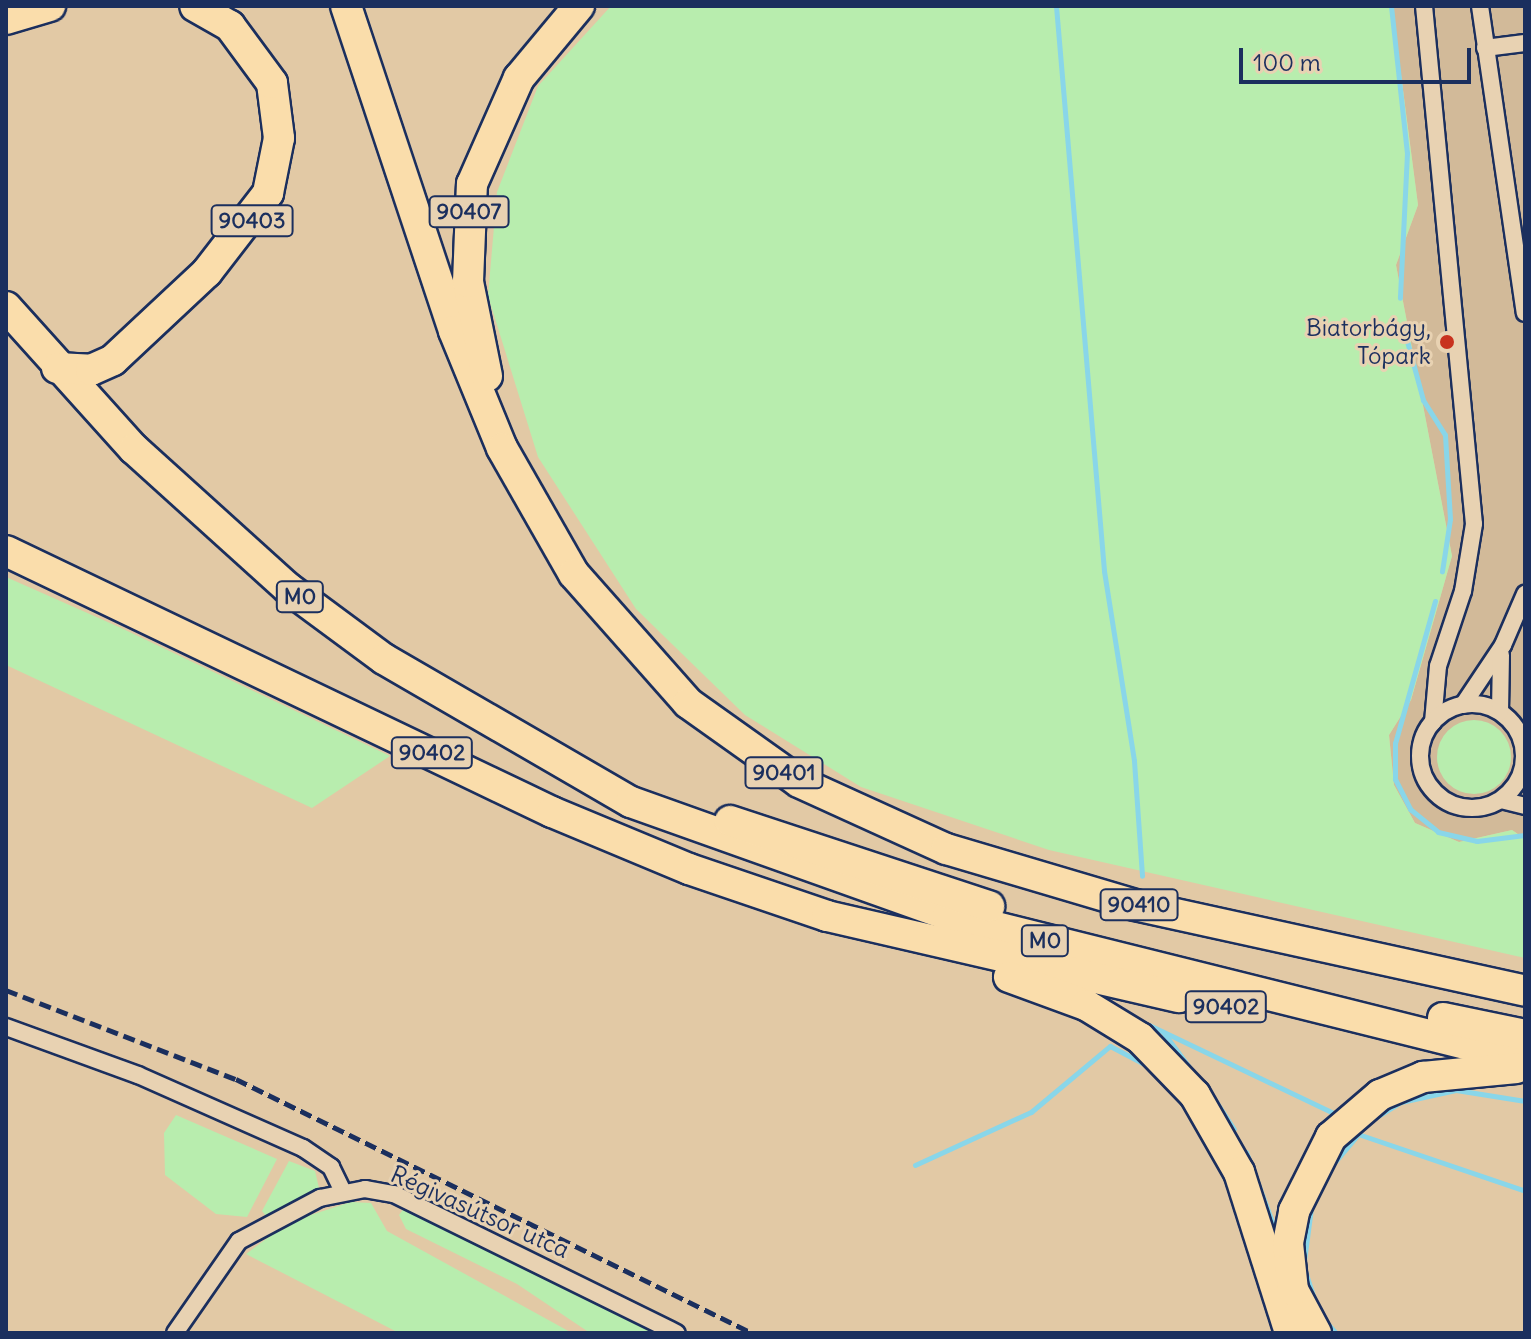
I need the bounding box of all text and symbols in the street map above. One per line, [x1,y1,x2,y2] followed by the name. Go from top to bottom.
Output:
[1243,32,1475,82] scale bar
[1253,47,1321,77] text: 100 m
[427,194,511,230] road number: 90407
[210,203,294,239] road number: 90403
[1306,314,1431,370] place label: Biatorbágy, Tópark
[1438,333,1456,351] marker: Biatorbágy, Tópark
[274,579,326,615] road number: M0
[390,735,474,771] road number: 90402
[744,755,824,791] road number: 90401
[1099,887,1179,923] road number: 90410
[1019,923,1071,959] road number: M0
[1184,989,1268,1025] road number: 90402
[386,1160,574,1264] street label: Régivasútsor utca

